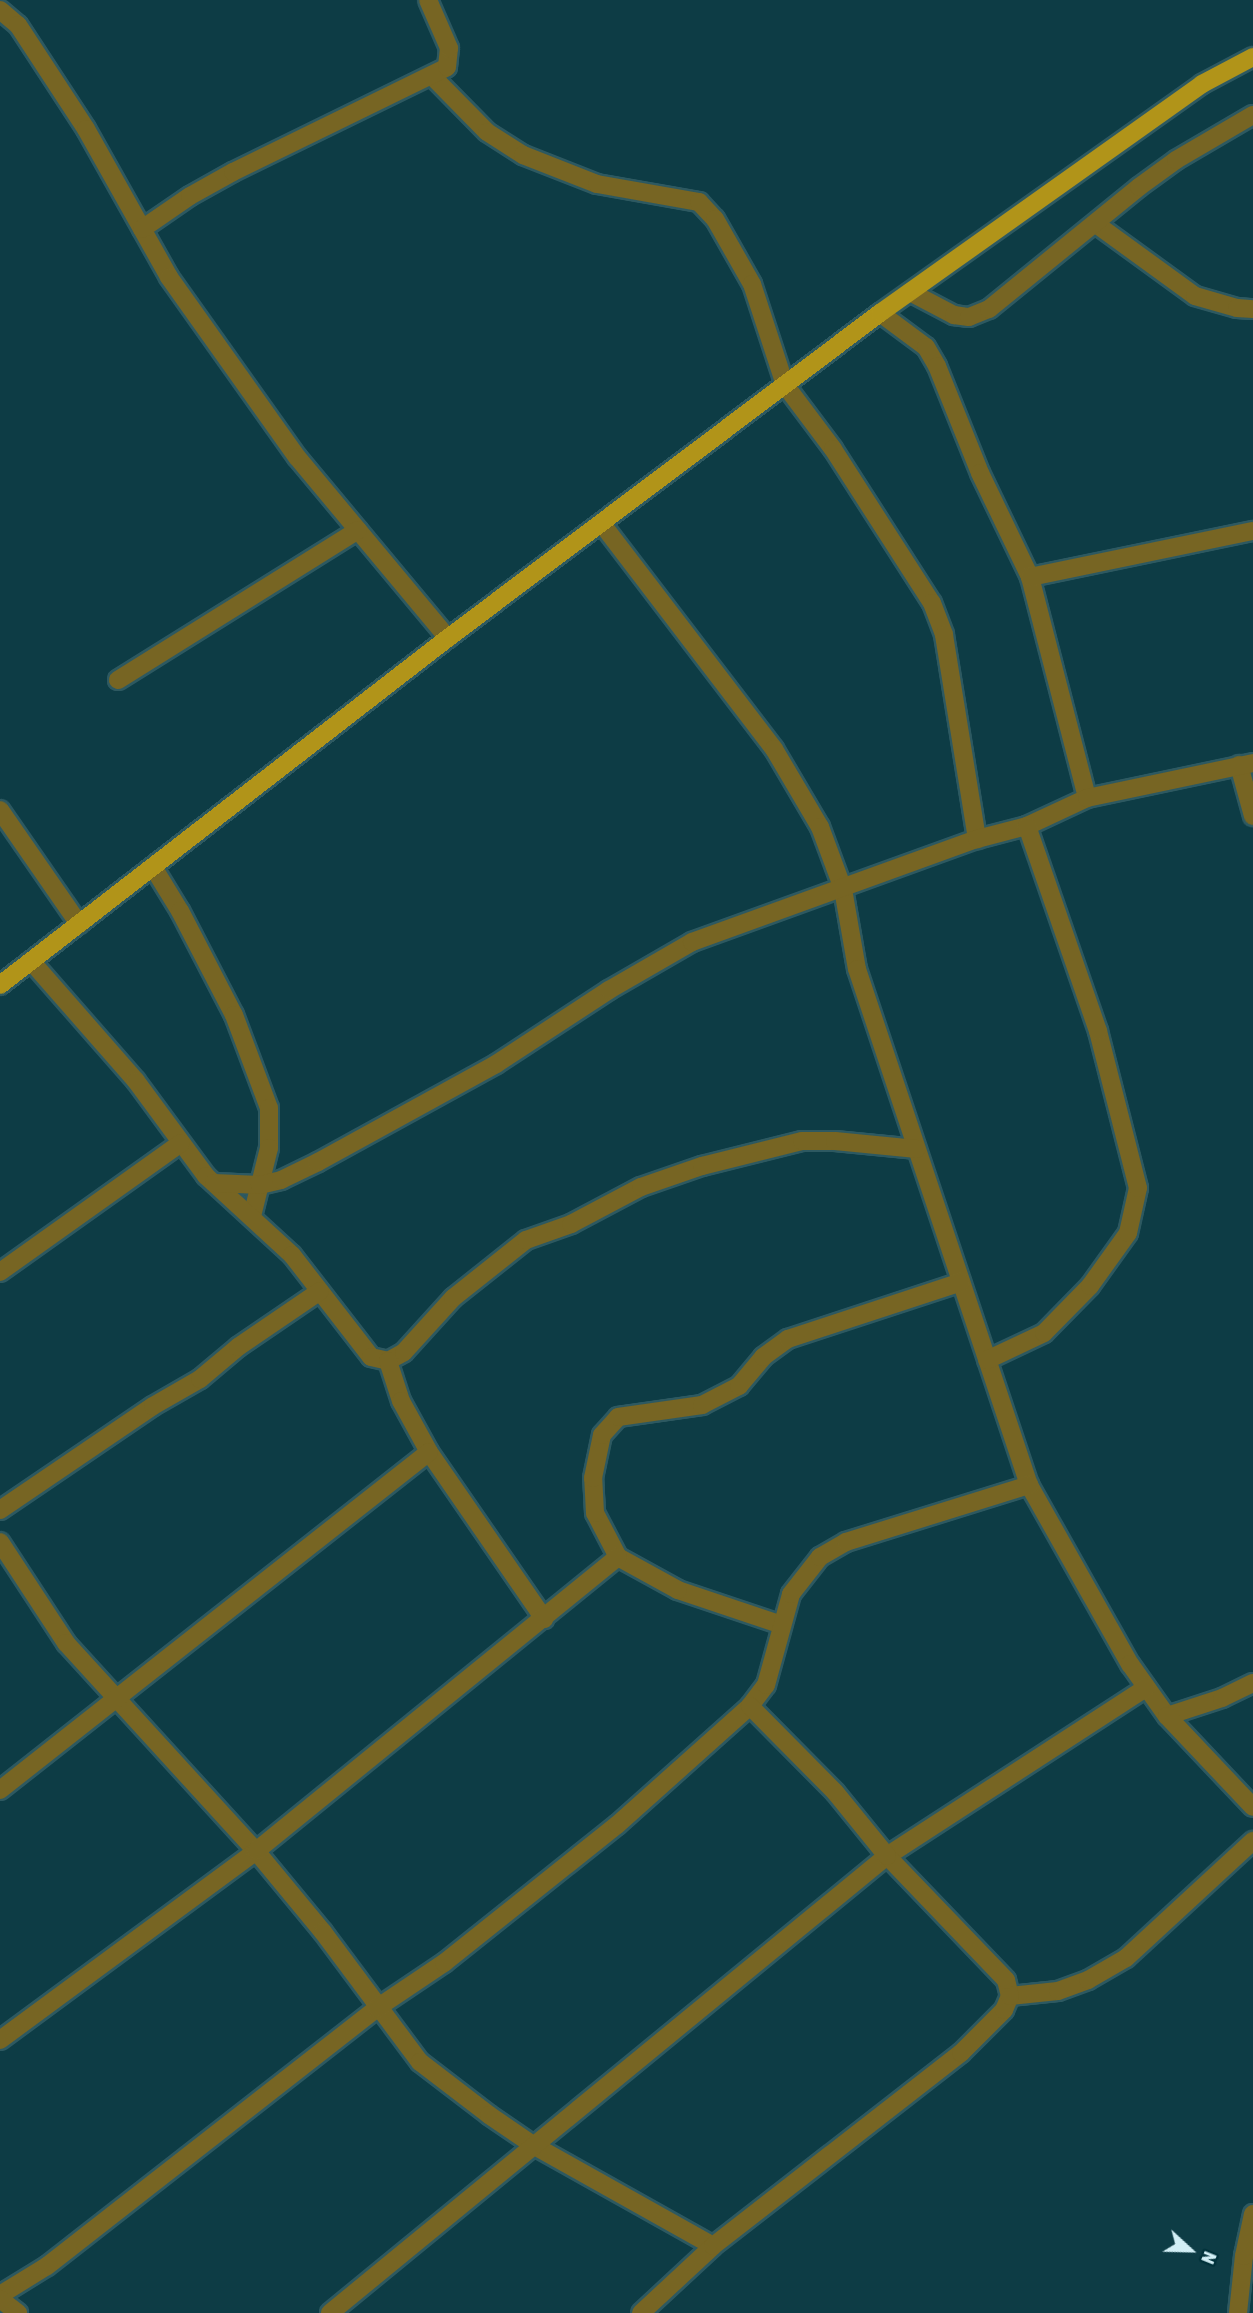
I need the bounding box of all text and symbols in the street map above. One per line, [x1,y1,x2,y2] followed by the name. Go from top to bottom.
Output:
[1155,2215,1225,2285] north arrow
[1197,2249,1222,2267] text: N

